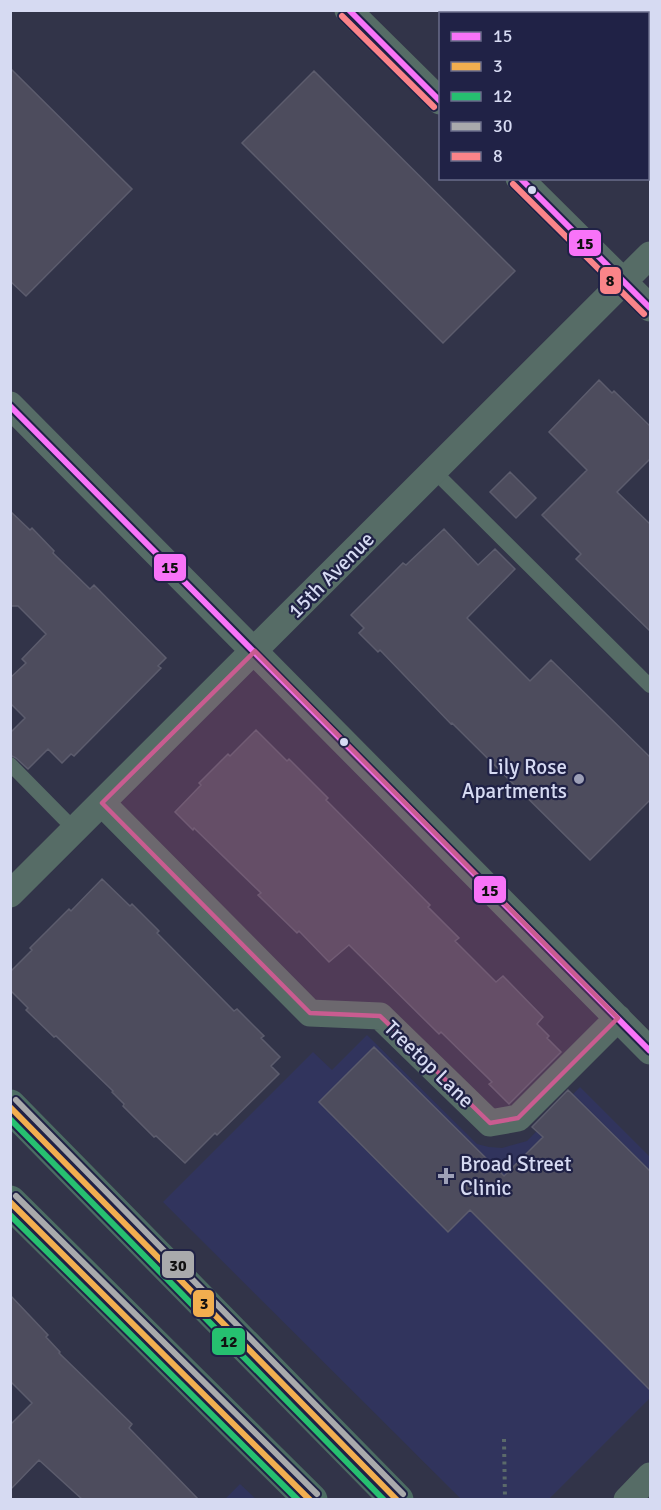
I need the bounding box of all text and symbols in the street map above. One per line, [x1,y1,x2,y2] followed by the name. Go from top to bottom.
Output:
[439,12,649,180] legend
[493,25,512,47] text: 15
[493,55,503,77] text: 3
[493,85,512,107] text: 12
[493,115,512,137] text: 30
[493,145,503,167] text: 8
[526,184,538,196] unlabelled marker
[568,229,602,257] line badge: 15
[576,234,594,254] text: 15
[599,266,622,295] line badge: 8
[606,271,615,291] text: 8
[282,526,380,624] street label: 15th Avenue
[153,553,187,582] line badge: 15
[161,558,179,578] text: 15
[338,736,350,748] unlabelled marker
[462,754,567,804] place label: Lily Rose Apartments
[572,772,586,786] marker: Lily Rose Apartments
[473,875,507,904] line badge: 15
[481,881,499,901] text: 15
[379,1015,479,1113] street label: Treetop Lane
[460,1151,572,1201] place label: Broad Street Clinic
[437,1167,455,1185] marker: Broad Street Clinic
[161,1250,195,1279] line badge: 30
[169,1256,187,1276] text: 30
[192,1289,215,1318] line badge: 3
[200,1294,208,1314] text: 3
[211,1327,246,1356] line badge: 12
[220,1332,238,1352] text: 12

